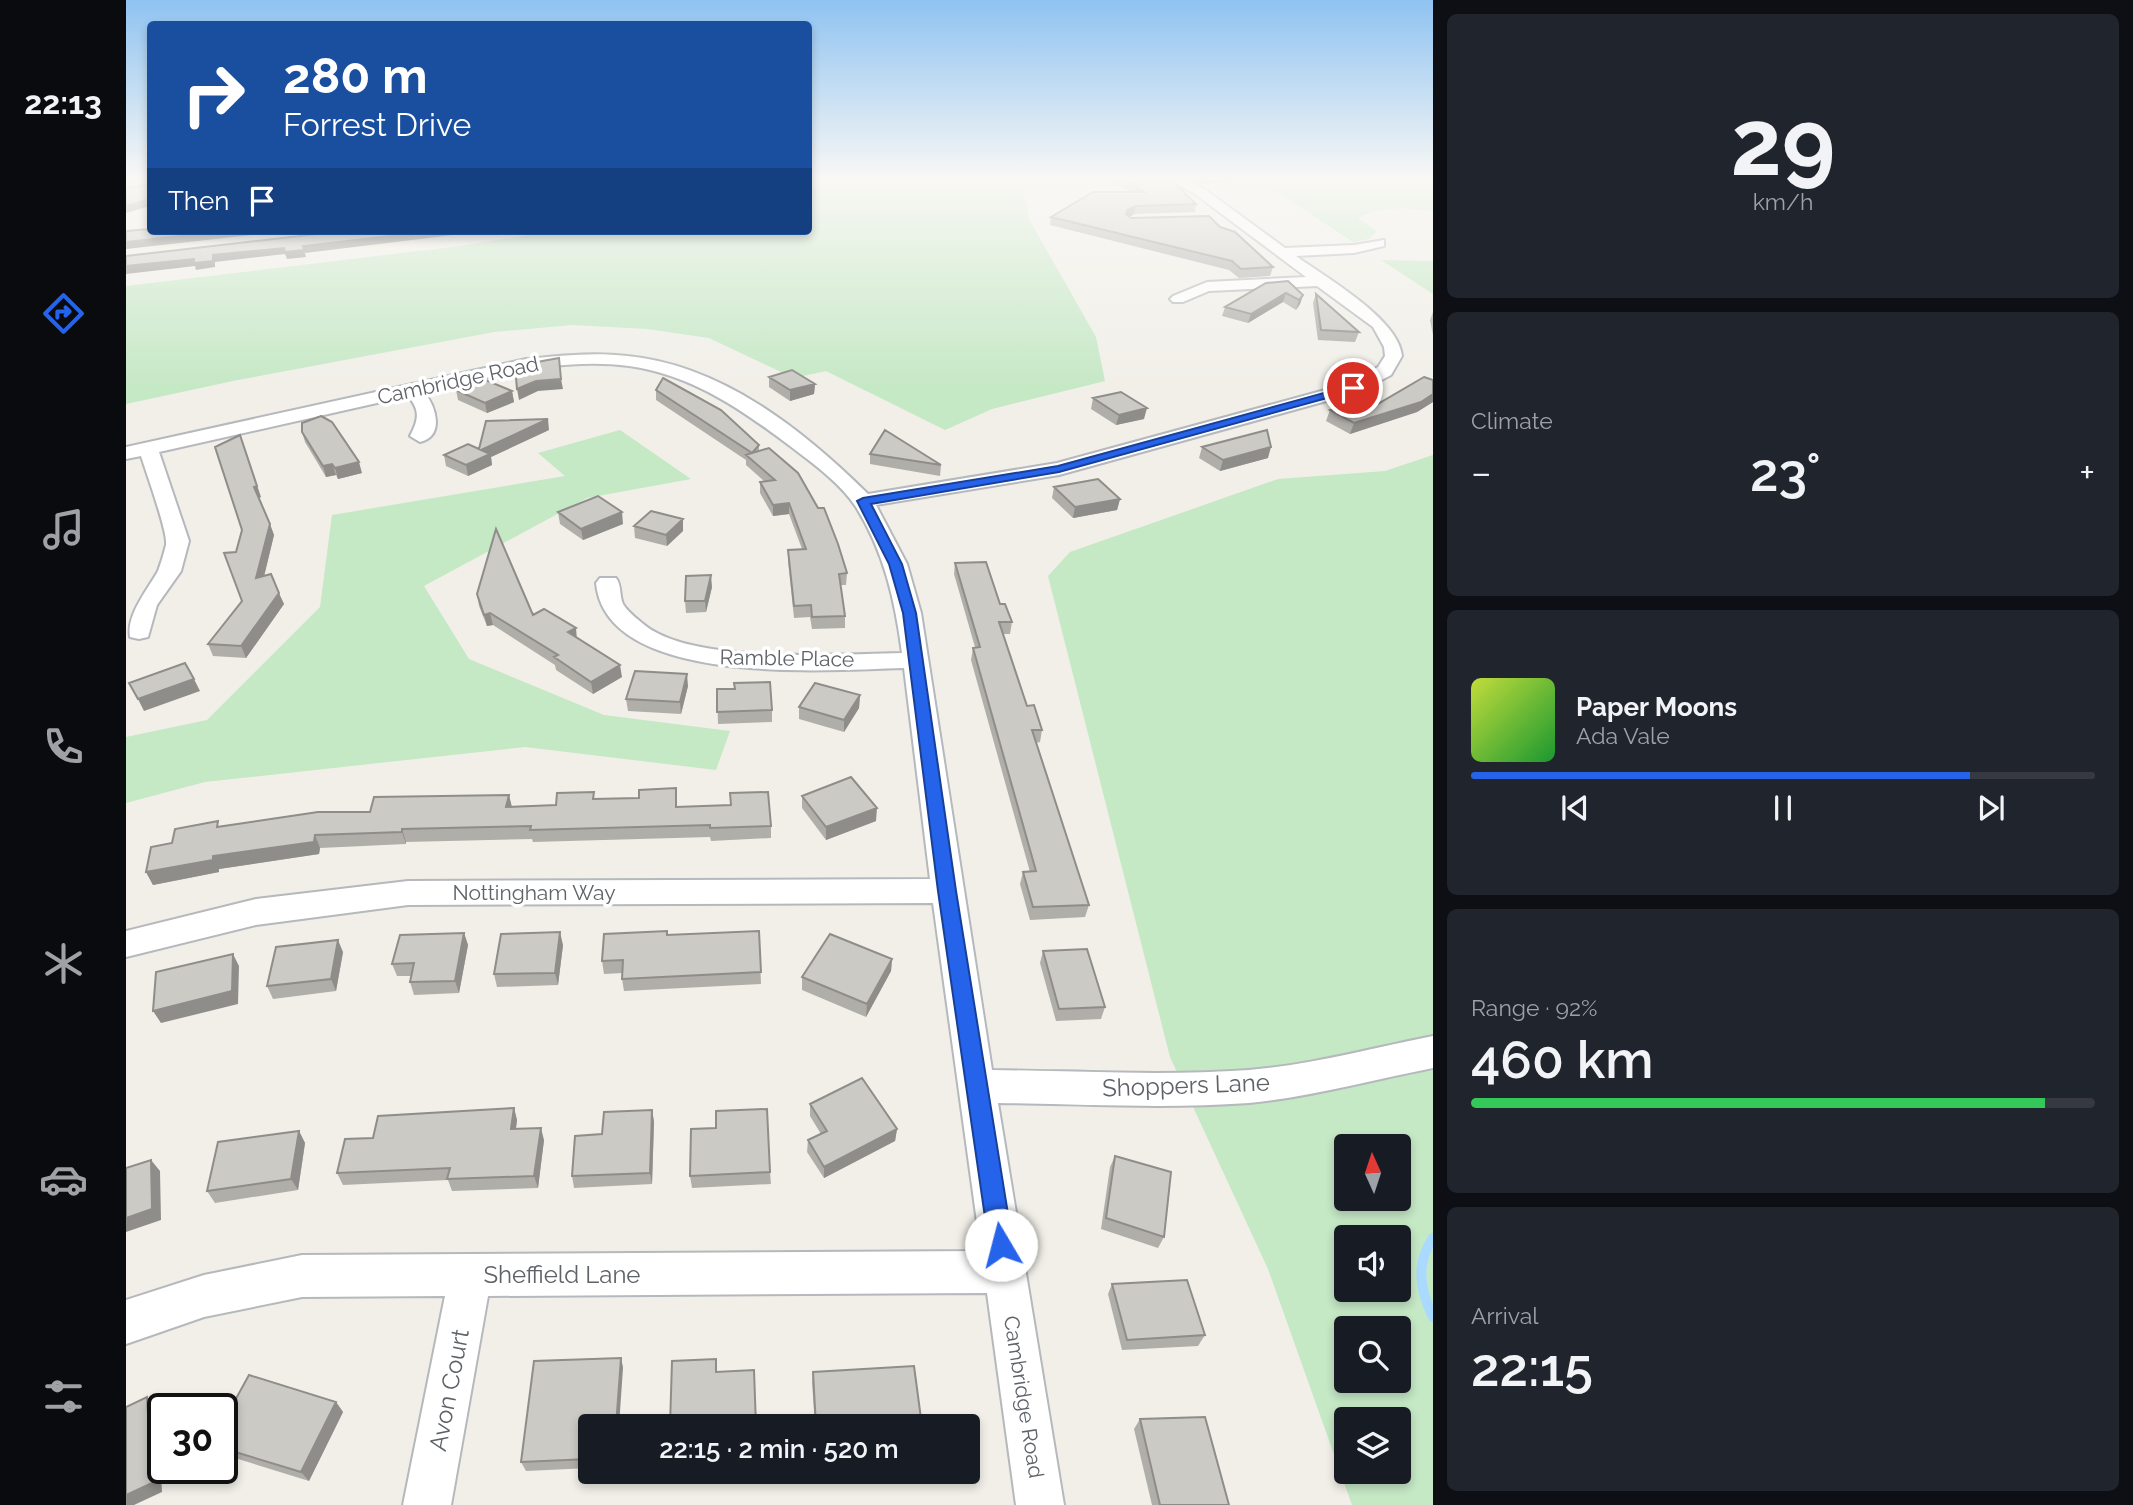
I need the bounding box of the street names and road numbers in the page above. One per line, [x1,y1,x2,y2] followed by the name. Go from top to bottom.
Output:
[375,351,541,409] street label: Cambridge Road
[719,644,855,672] street label: Ramble Place
[452,880,616,905] street label: Nottingham Way
[1102,1068,1270,1102] street label: Shoppers Lane
[484,1260,640,1289] street label: Sheffield Lane
[999,1314,1049,1480] street label: Cambridge Road
[423,1327,475,1453] street label: Avon Court

